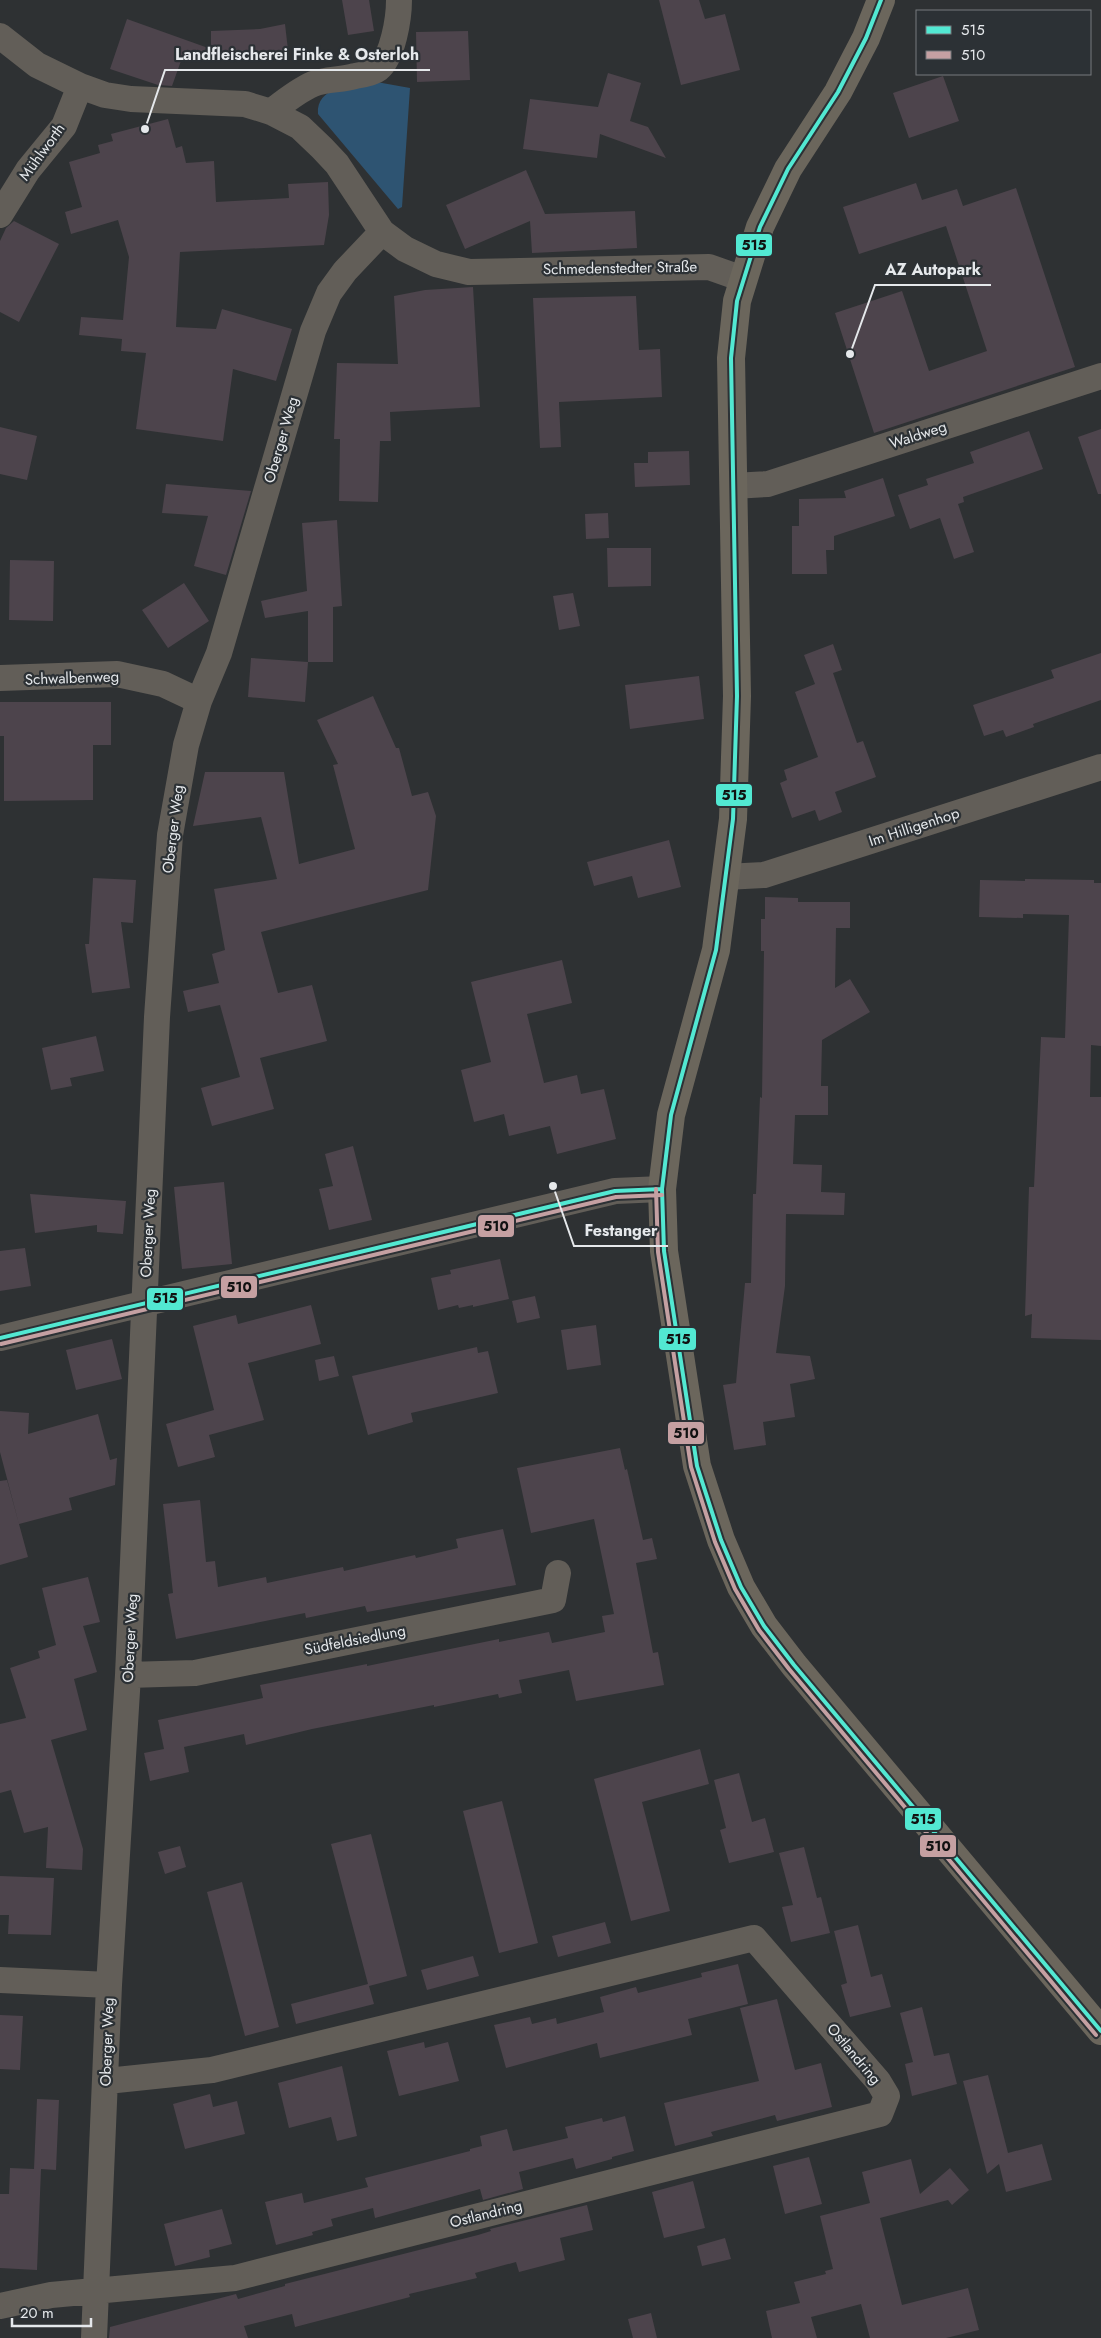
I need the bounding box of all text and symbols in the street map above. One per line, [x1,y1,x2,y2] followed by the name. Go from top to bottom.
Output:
[916,10,1091,75] legend
[961,19,985,41] text: 515
[165,39,430,70] callout: Landfleischerei Finke & Osterloh
[175,43,419,66] text: Landfleischerei Finke & Osterloh
[961,44,985,66] text: 510
[14,119,70,185] street label: Mühlworth
[735,233,773,257] line badge: 515
[741,235,767,255] text: 515
[875,254,991,285] callout: AZ Autopark
[543,256,698,280] street label: Schmedenstedter Straße
[884,258,982,281] text: AZ Autopark
[258,394,304,486] street label: Oberger Weg
[887,415,949,455] street label: Waldweg
[24,665,120,691] street label: Schwalbenweg
[715,783,753,807] line badge: 515
[157,784,189,874] street label: Oberger Weg
[721,785,747,805] text: 515
[866,802,963,852] street label: Im Hilligenhop
[135,1188,161,1278] street label: Oberger Weg
[477,1214,515,1238] line badge: 510
[574,1215,668,1246] callout: Festanger
[483,1216,509,1236] text: 510
[584,1219,658,1242] text: Festanger
[220,1275,258,1299] line badge: 510
[226,1277,252,1297] text: 510
[146,1287,184,1311] line badge: 515
[152,1288,178,1308] text: 515
[658,1327,697,1351] line badge: 515
[665,1329,691,1349] text: 515
[667,1421,705,1445] line badge: 510
[673,1423,699,1443] text: 510
[117,1593,143,1683] street label: Oberger Weg
[303,1619,407,1661] street label: Südfeldsiedlung
[904,1807,942,1831] line badge: 515
[910,1809,936,1829] text: 515
[919,1834,957,1858] line badge: 510
[925,1836,951,1856] text: 510
[94,1997,120,2087] street label: Oberger Weg
[822,2019,886,2089] street label: Ostlandring
[447,2194,525,2234] street label: Ostlandring
[12,2296,91,2328] scale bar
[20,2302,54,2324] text: 20 m

